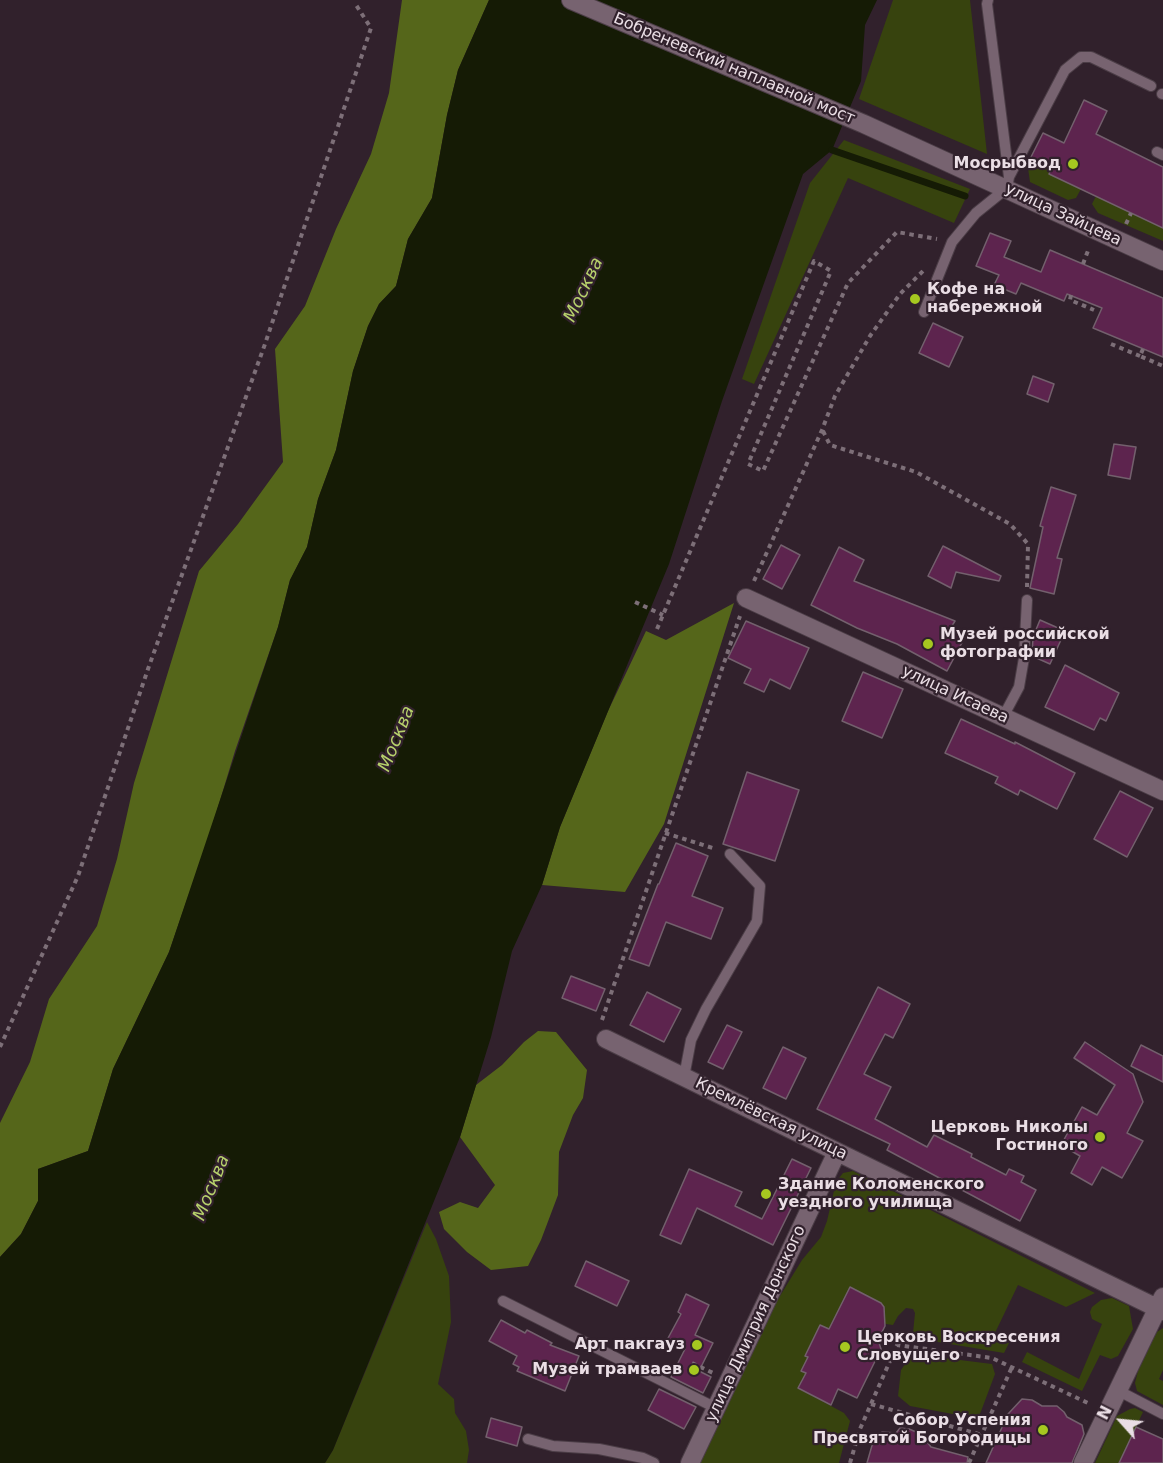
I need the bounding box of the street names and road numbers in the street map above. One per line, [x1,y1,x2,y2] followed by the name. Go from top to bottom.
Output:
[610,9,858,129] street label: Бобреневский наплавной мост
[1002,180,1124,250] street label: улица Зайцева
[899,662,1011,728] street label: улица Исаева
[692,1074,850,1164] street label: Кремлёвская улица
[702,1223,810,1425] street label: улица Дмитрия Донского

